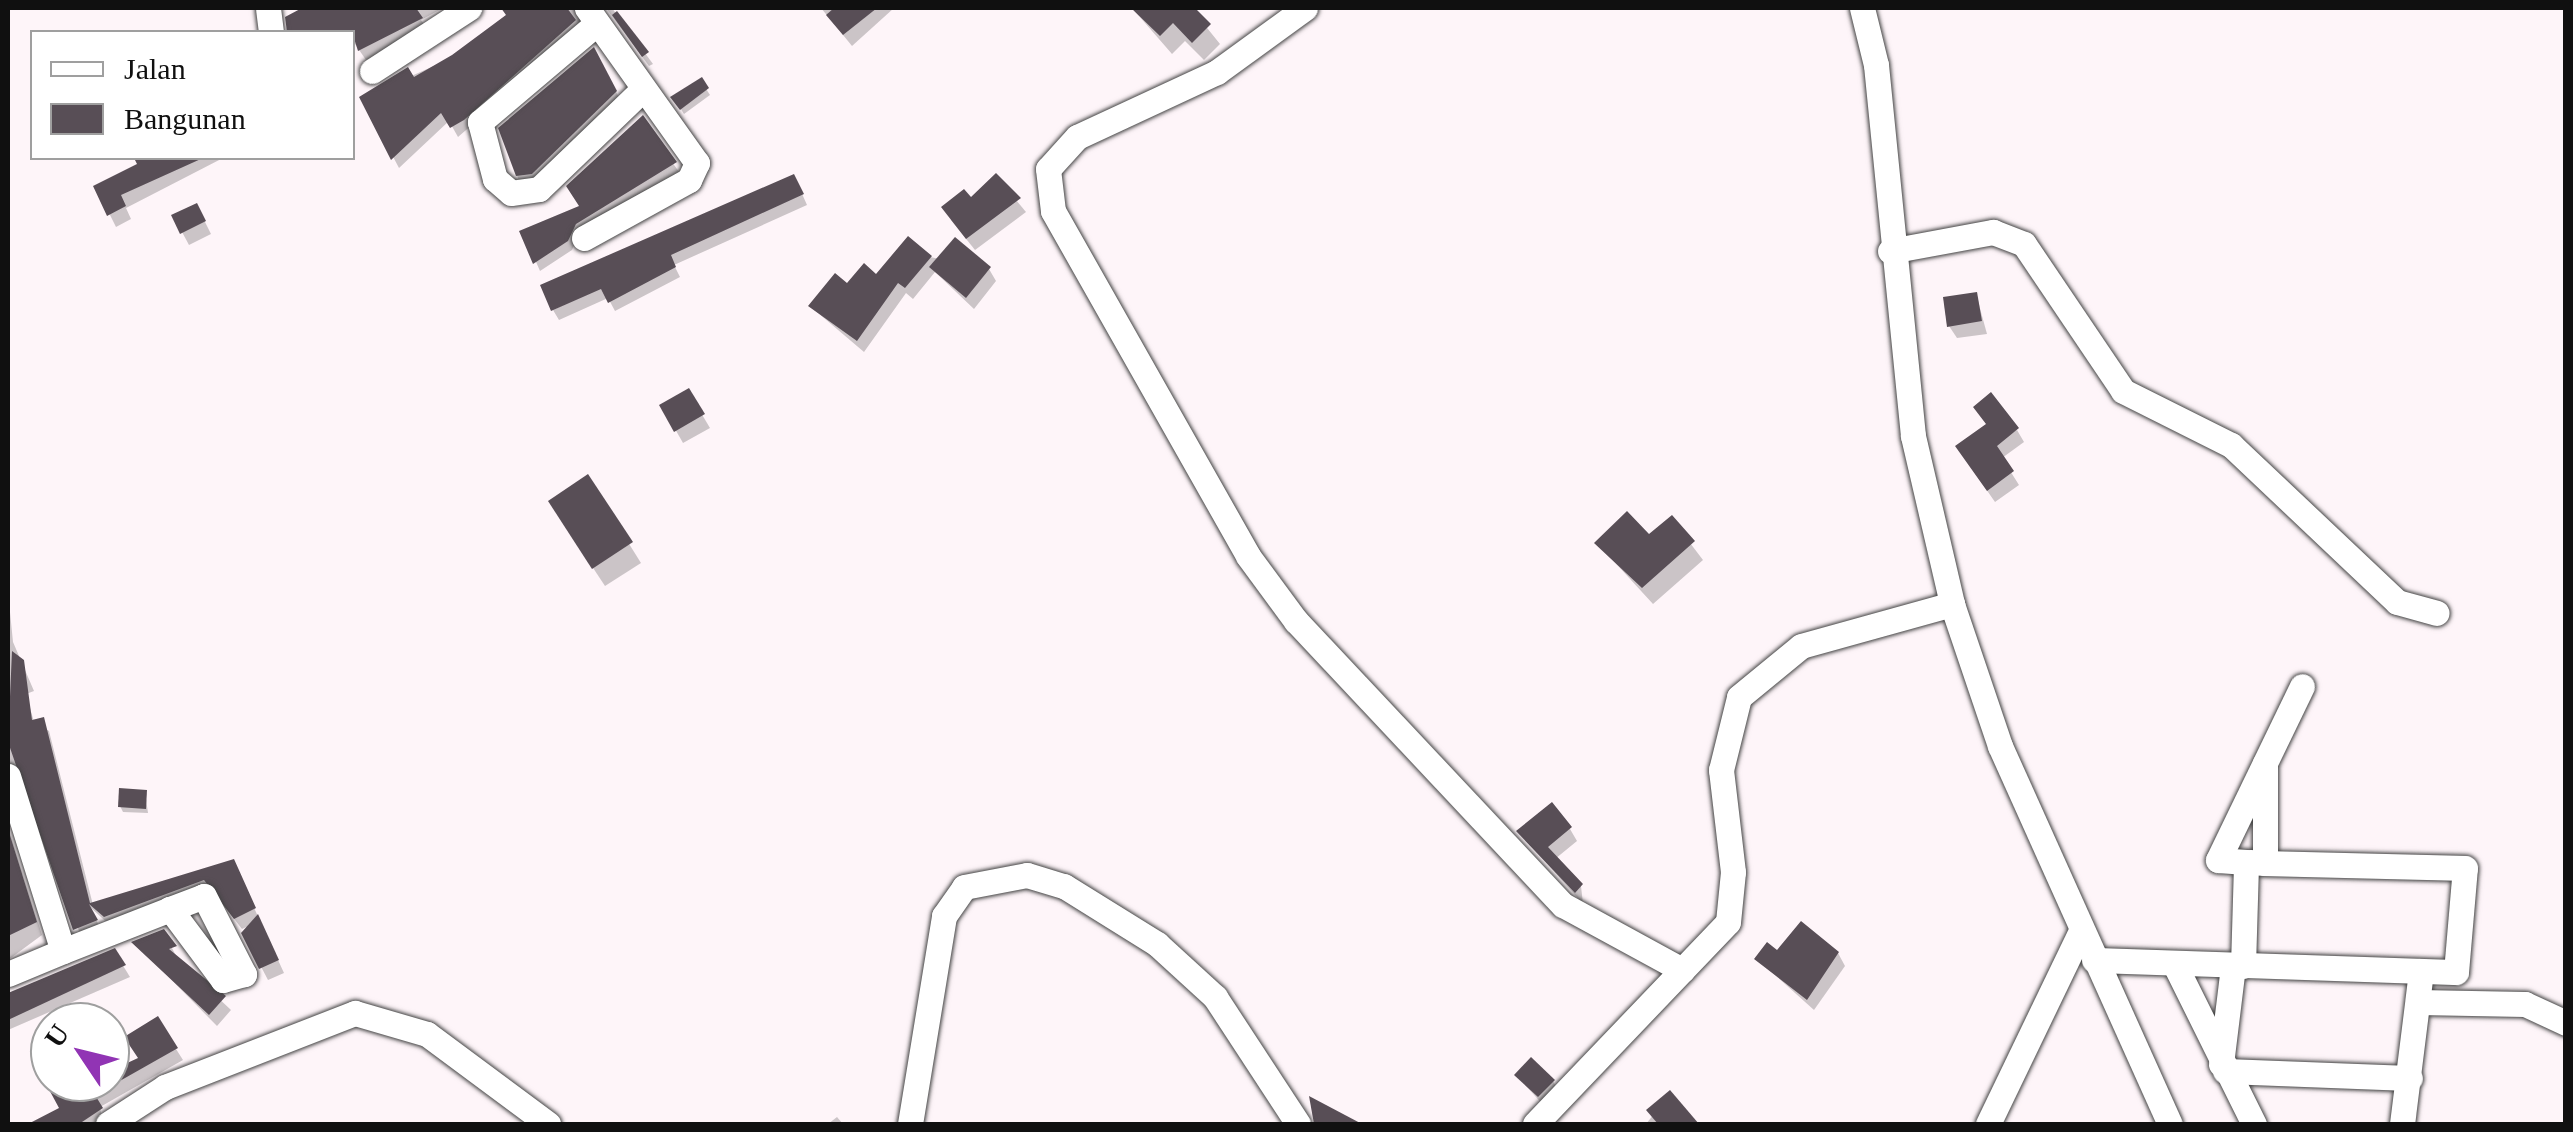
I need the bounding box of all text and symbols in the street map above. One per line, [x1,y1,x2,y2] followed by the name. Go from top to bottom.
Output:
[30,30,355,160] legend
[124,52,186,85] text: Jalan
[124,102,246,135] text: Bangunan
[30,1002,130,1102] north arrow
[38,1018,75,1053] text: U

